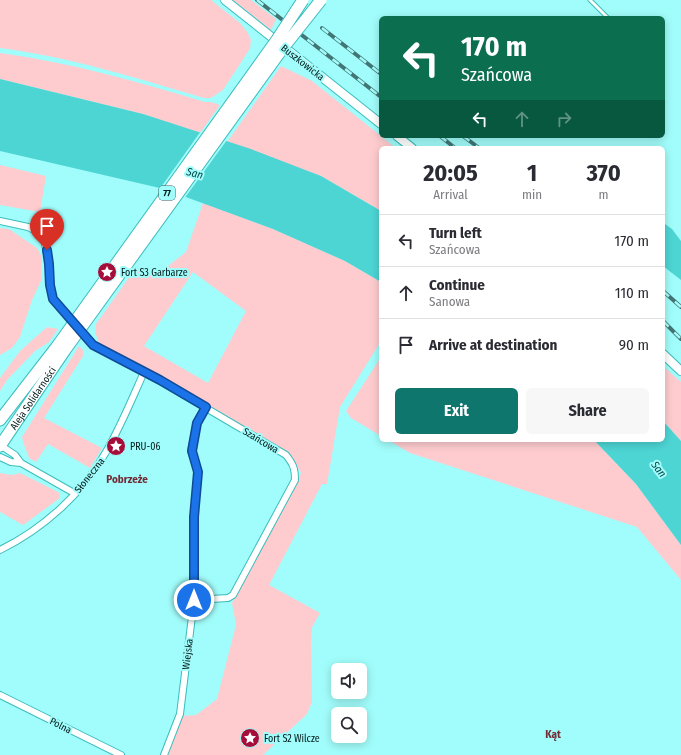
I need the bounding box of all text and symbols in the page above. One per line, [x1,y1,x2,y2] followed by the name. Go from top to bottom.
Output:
[461,30,527,63] text: 170 m
[395,32,447,84] icon: left
[278,42,326,83] street label: Buszkowicka
[461,64,532,86] text: Szańcowa
[469,108,491,130] icon: left
[511,108,533,130] icon: ahead
[553,108,575,130] icon: right
[423,159,478,187] text: 20:05
[527,159,537,187] text: 1
[586,159,621,187] text: 370
[184,165,205,182] water label: San
[159,186,175,200] road number: 77
[433,187,468,202] text: Arrival
[522,187,542,202] text: min
[599,187,609,202] text: m
[30,209,64,250] pin
[36,215,58,237] icon: arrive
[429,224,482,242] text: Turn left
[395,230,417,252] icon: left
[614,232,649,250] text: 170 m
[429,242,480,257] text: Szańcowa
[96,261,118,283] place icon: Fort S3 Garbarze
[121,267,188,279] place label: Fort S3 Garbarze
[429,276,485,294] text: Continue
[395,282,417,304] icon: ahead
[615,284,649,302] text: 110 m
[429,294,470,309] text: Sanowa
[395,334,417,356] icon: arrive
[429,336,557,354] text: Arrive at destination
[619,336,649,354] text: 90 m
[8,365,59,432] street label: Aleja Solidarności
[395,388,518,434] button: Exit
[526,388,649,434] button: Share
[240,425,281,456] street label: Szańcowa
[105,435,127,457] place icon: PRU-06
[130,441,160,453] place label: PRU-06
[72,455,107,496] street label: Słoneczna
[648,458,669,480] water label: San
[106,473,148,486] district label: Pobrzeże
[173,579,215,621] position arrow
[180,638,196,670] street label: Wiejska
[331,663,367,743] map controls
[331,663,367,699] button: sound
[331,707,367,743] button: search
[48,715,74,737] street label: Polna
[239,727,261,749] place icon: Fort S2 Wilcze
[545,728,561,742] district label: Kąt
[264,733,320,745] place label: Fort S2 Wilcze

